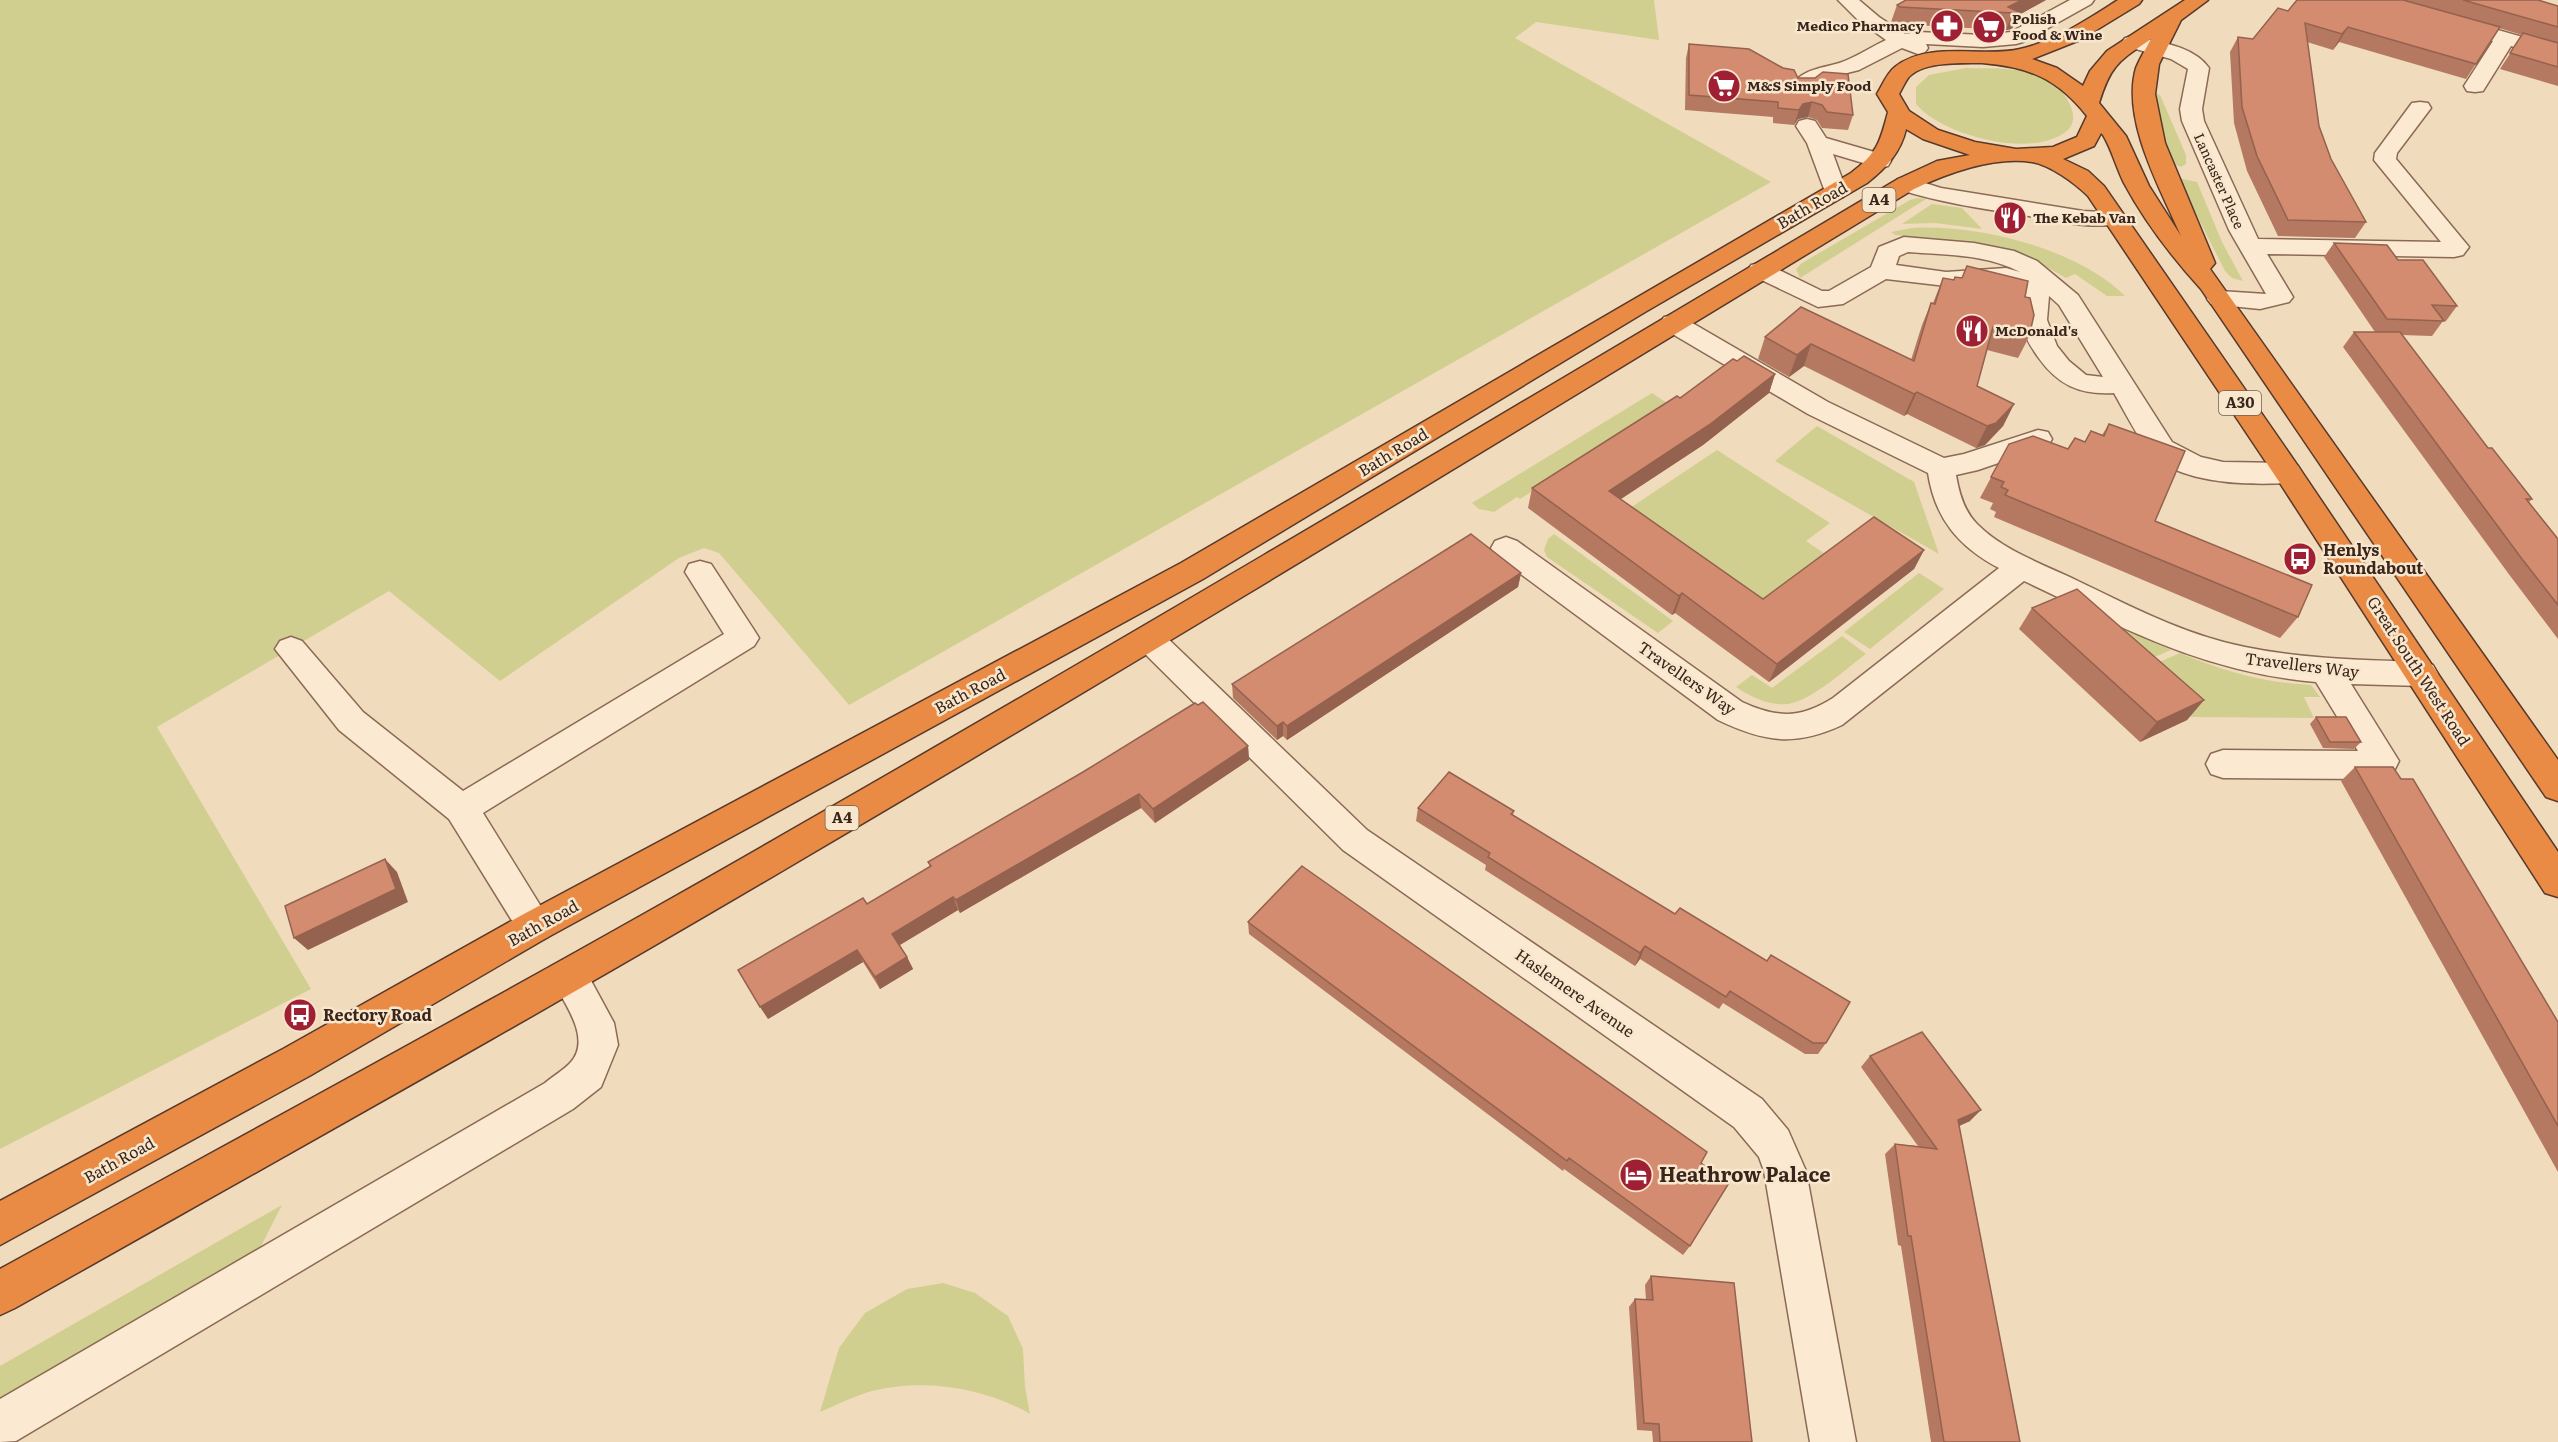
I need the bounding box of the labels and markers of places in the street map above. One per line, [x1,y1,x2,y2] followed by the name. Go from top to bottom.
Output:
[1929,8,1965,44] pharmacy icon: Medico Pharmacy
[2012,8,2102,44] place label: Polish Food & Wine
[1971,9,2007,45] supermarket icon: Polish Food & Wine
[1797,15,1924,35] place label: Medico Pharmacy
[1706,68,1742,104] supermarket icon: M&S Simply Food
[1747,75,1872,95] place label: M&S Simply Food
[1992,200,2028,236] restaurant icon: The Kebab Van
[2033,207,2136,227] place label: The Kebab Van
[1954,313,1990,349] restaurant icon: McDonald's
[1995,320,2078,340] place label: McDonald's
[2323,537,2423,579] place label: Henlys Roundabout
[2282,541,2318,577] bus stop icon: Henlys Roundabout
[282,997,318,1033] bus stop icon: Rectory Road
[323,1002,432,1026] place label: Rectory Road
[1618,1157,1654,1193] hotel icon: Heathrow Palace
[1659,1158,1831,1188] place label: Heathrow Palace

